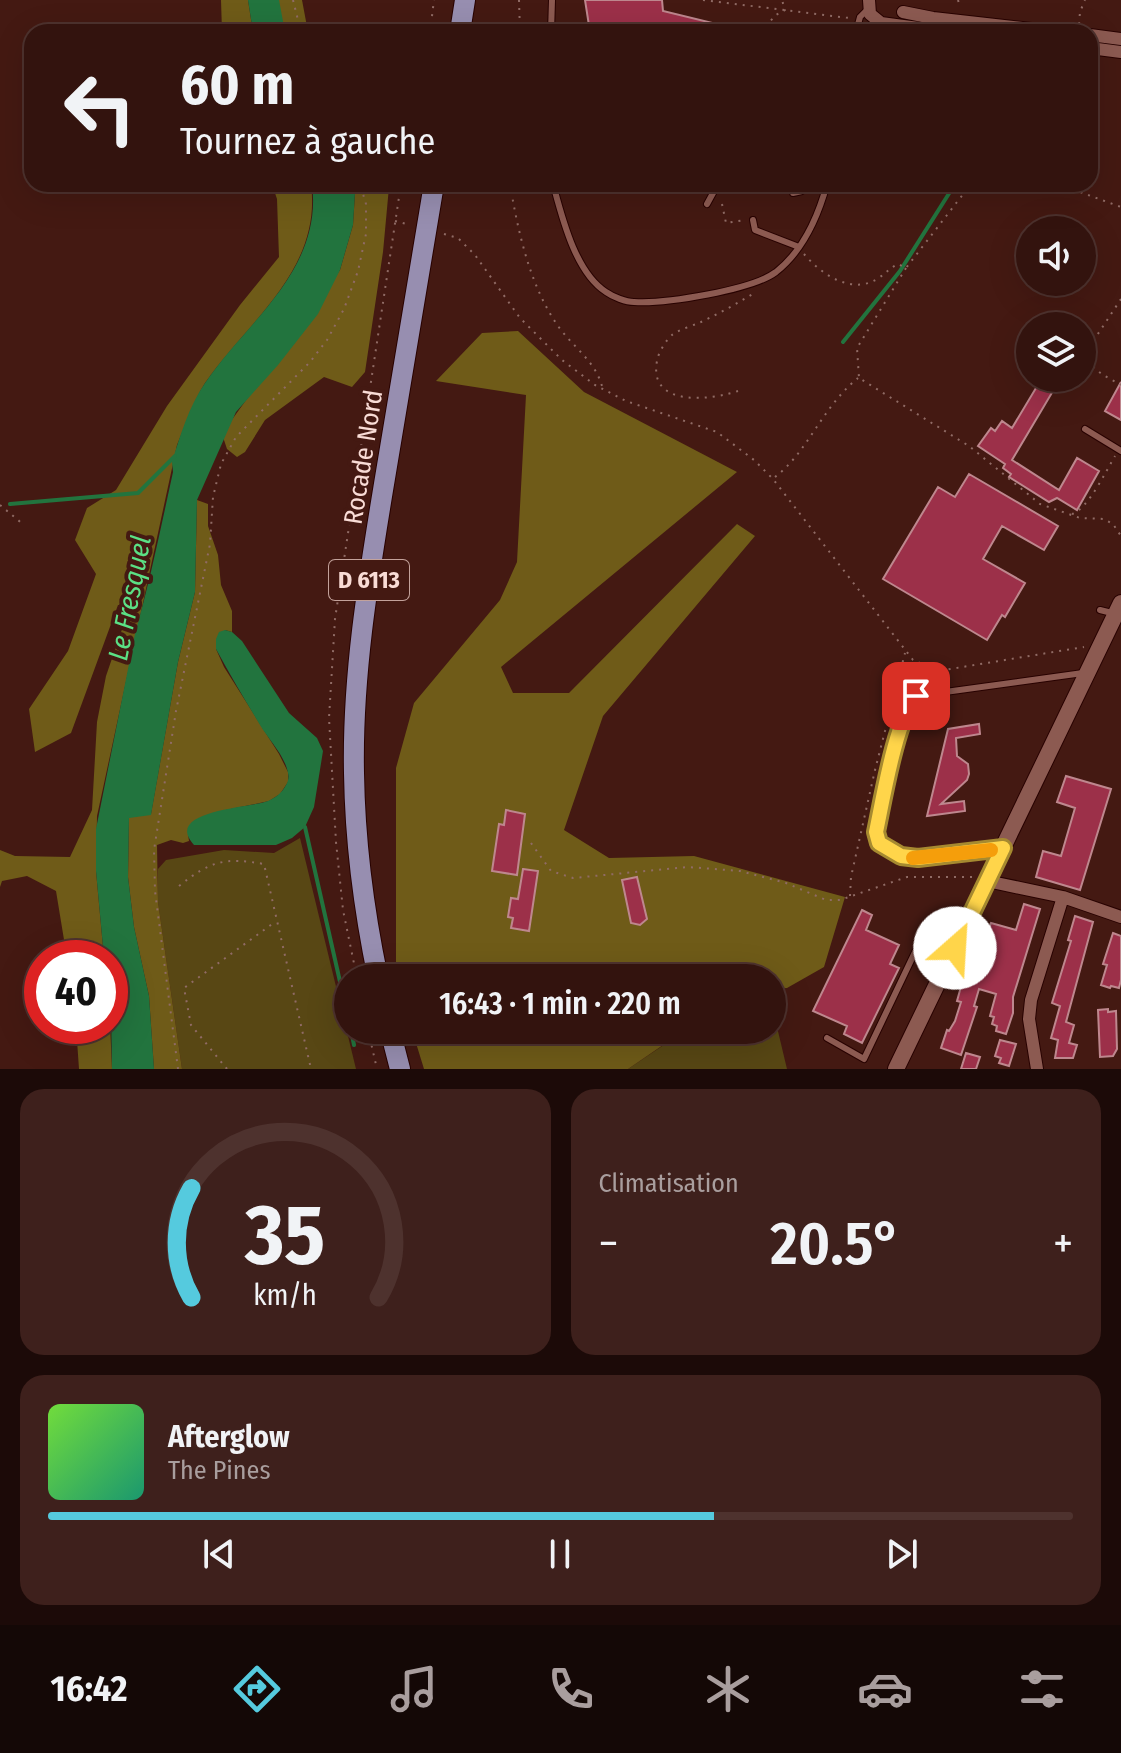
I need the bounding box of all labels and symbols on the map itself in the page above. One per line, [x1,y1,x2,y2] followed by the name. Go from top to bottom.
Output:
[338,388,389,527] street label: Rocade Nord
[101,533,158,663] water label: Le Fresquel
[329,560,409,600] road number: D 6113
[882,662,950,730] pin
[913,906,997,990] position arrow
[24,940,128,1044] speed limit sign: 40

